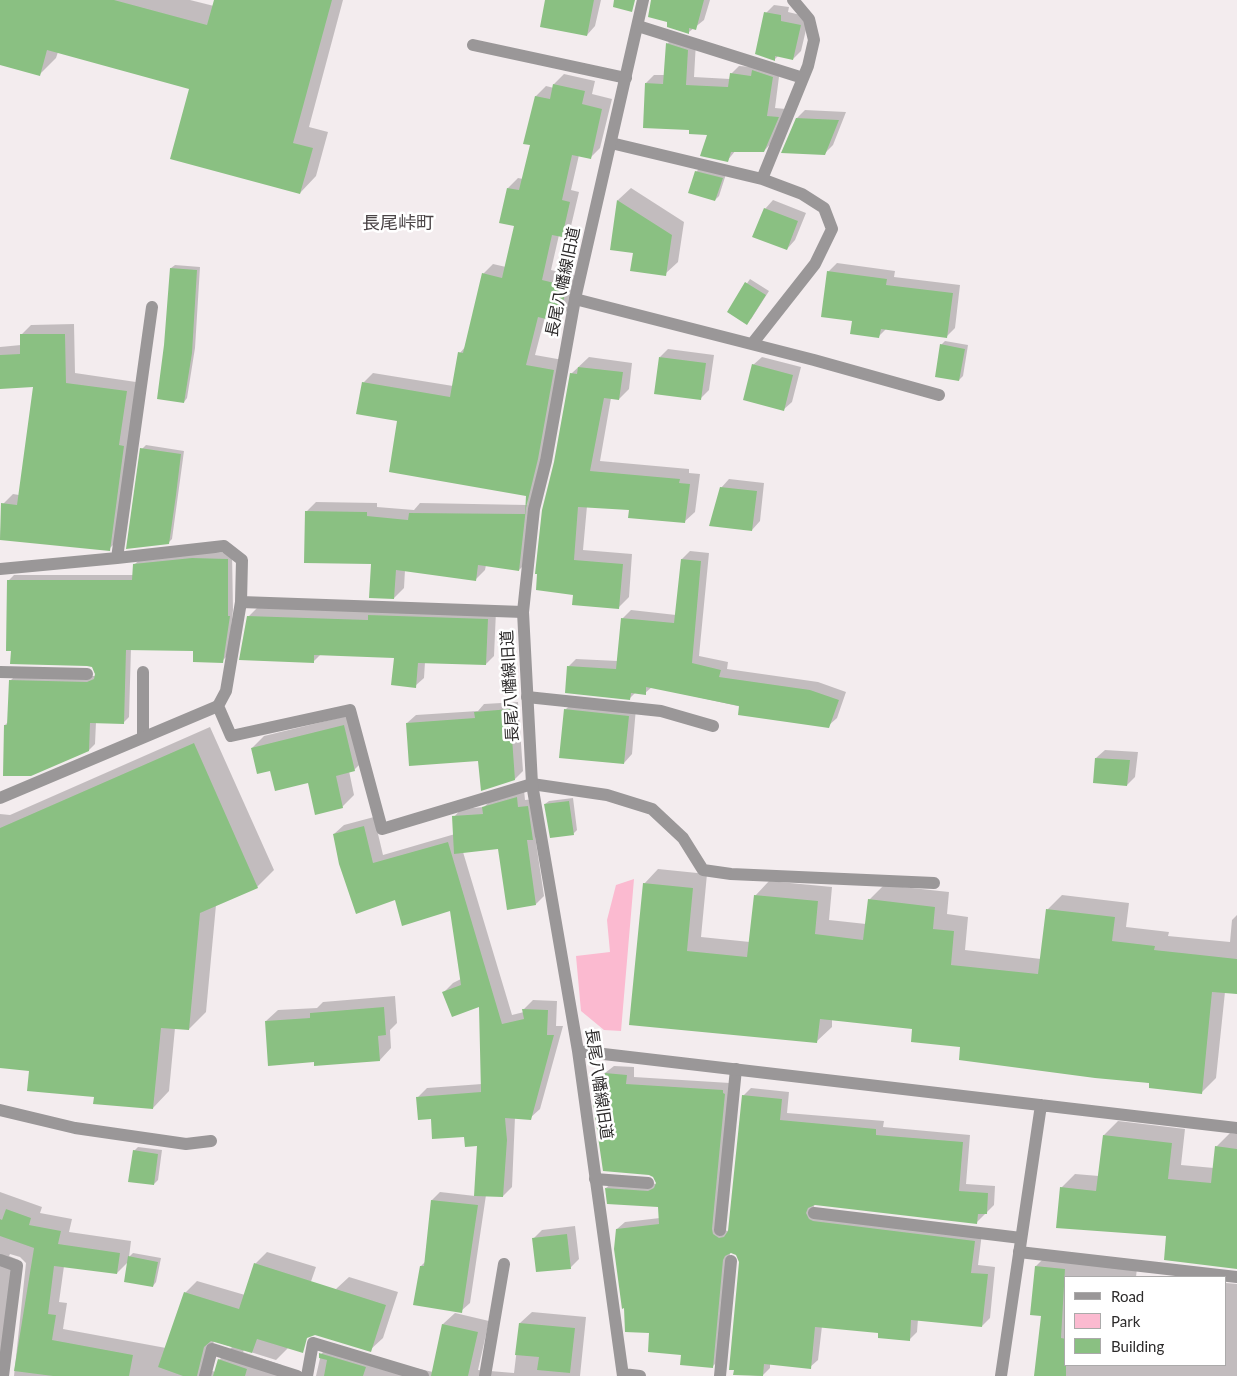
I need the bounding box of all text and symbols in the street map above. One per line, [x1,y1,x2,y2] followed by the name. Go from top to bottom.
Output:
[362,212,434,234] district label: 長尾峠町
[542,225,584,339] street label: 長尾八幡線旧道
[497,630,523,742] street label: 長尾八幡線旧道
[582,1027,616,1141] street label: 長尾八幡線旧道
[1064,1276,1227,1366] legend
[1111,1287,1144,1305] text: Road
[1111,1312,1140,1330] text: Park
[1111,1337,1164,1355] text: Building

